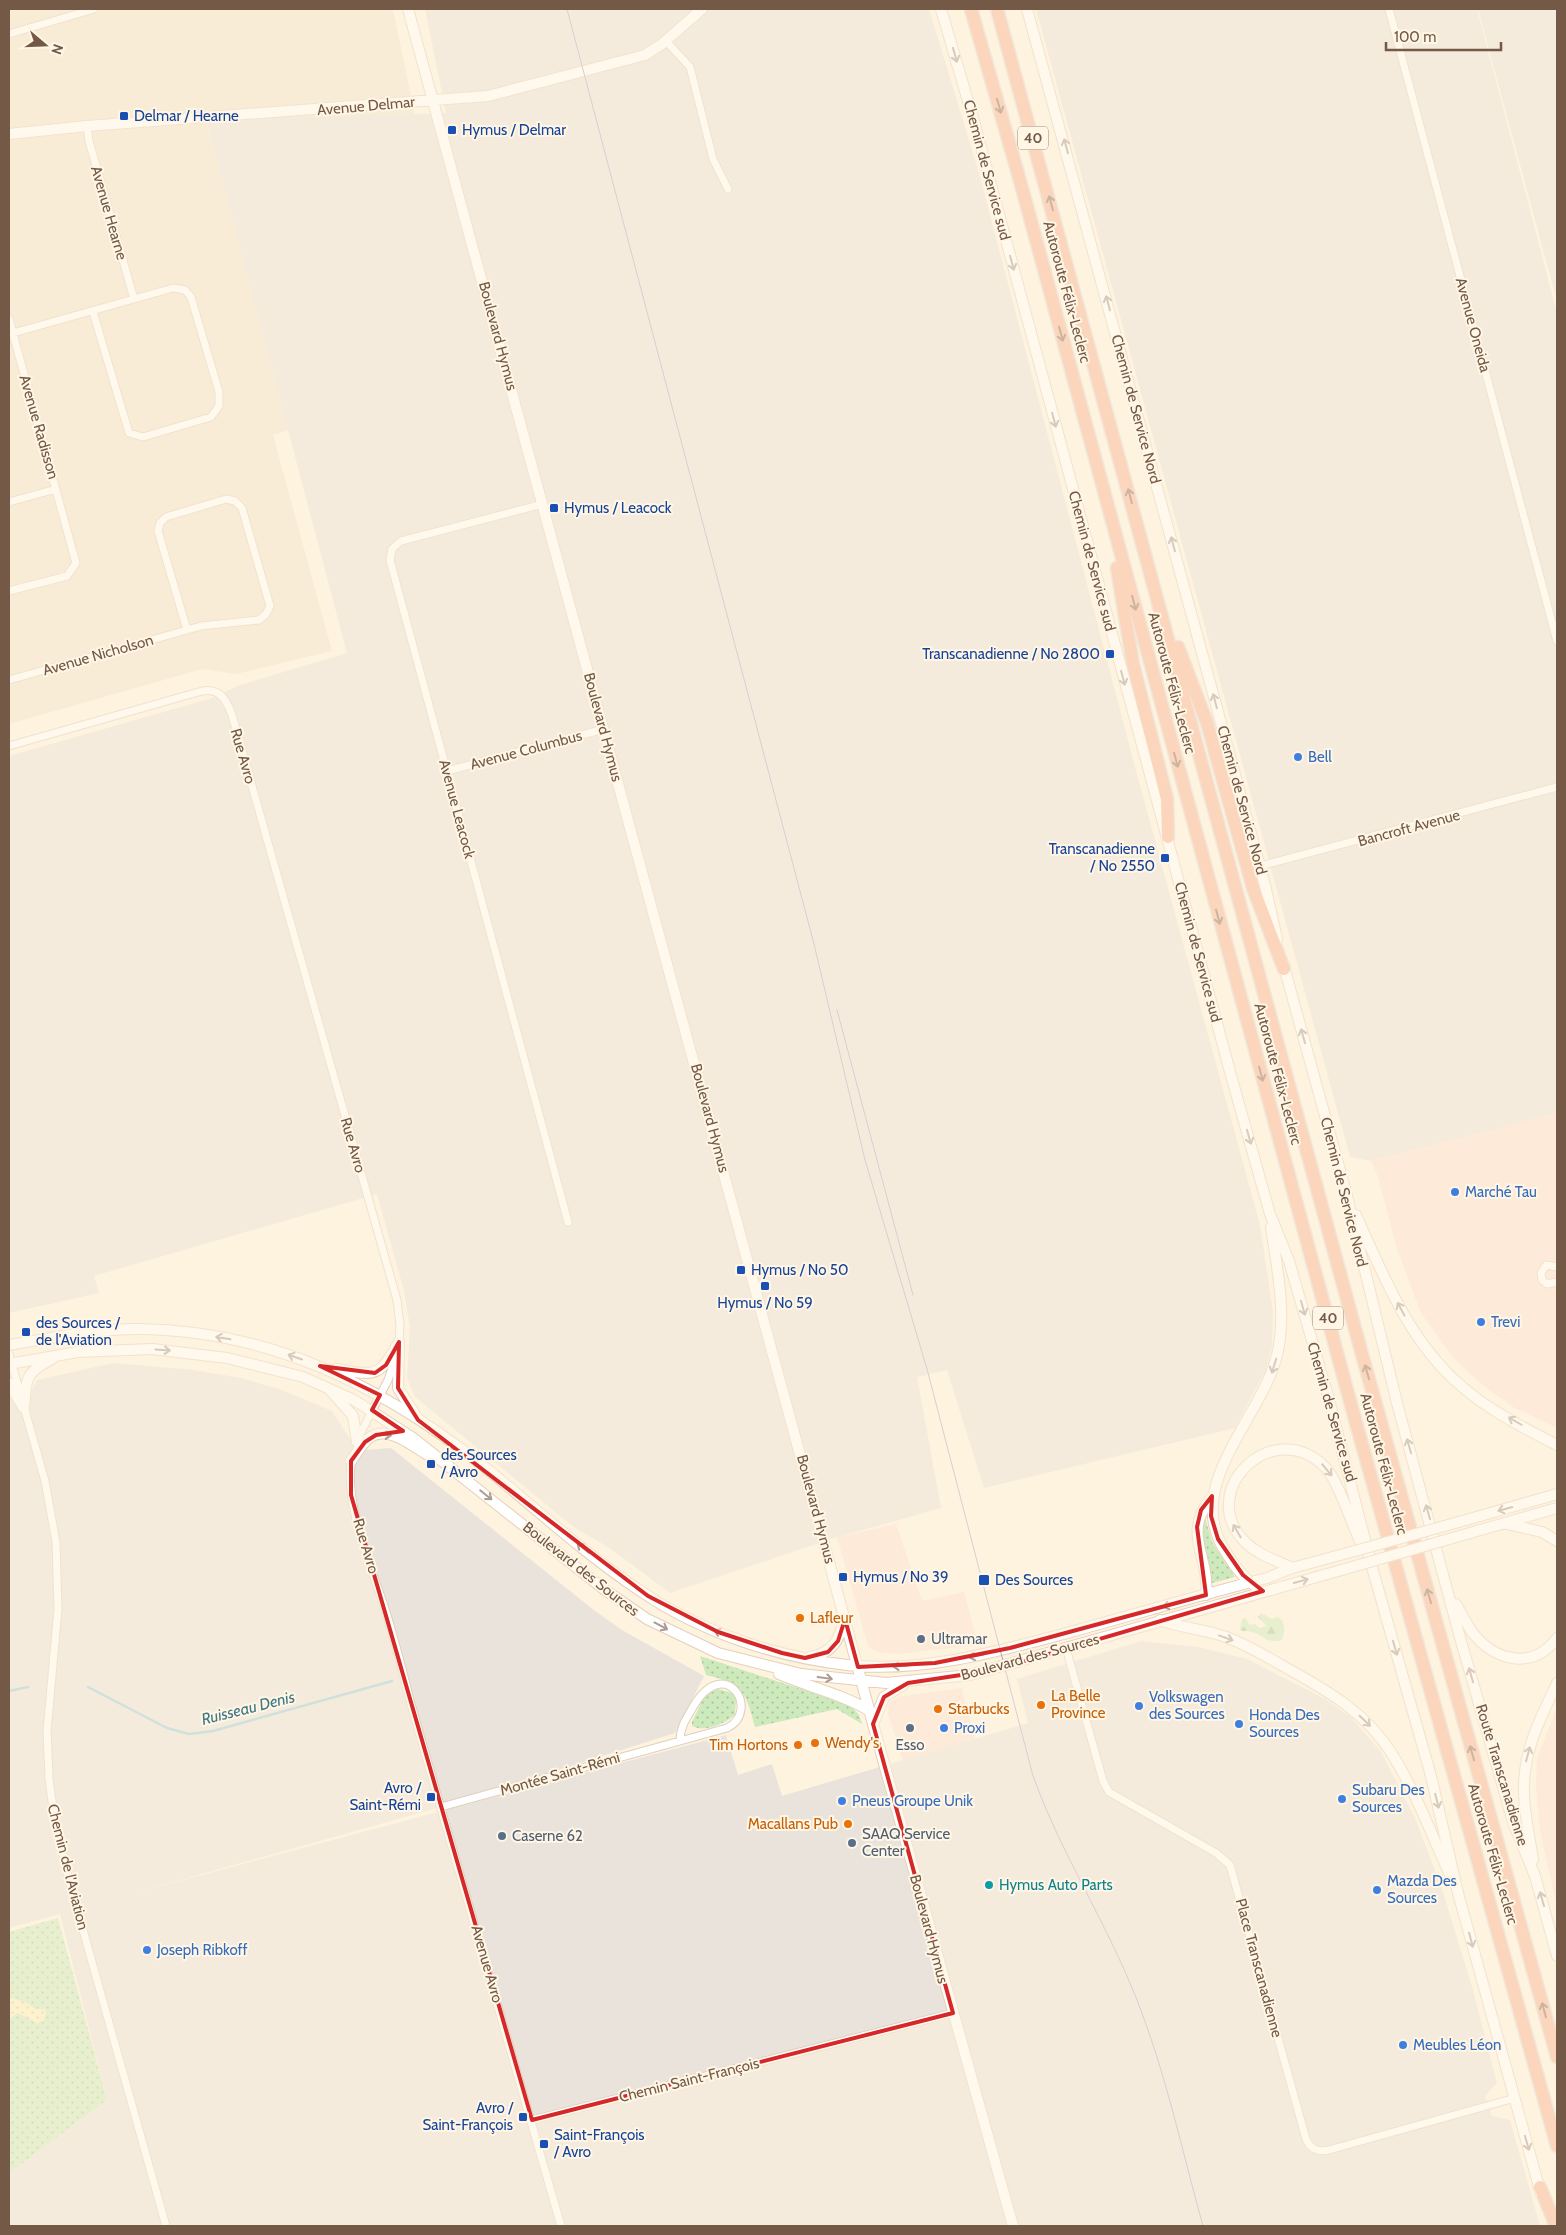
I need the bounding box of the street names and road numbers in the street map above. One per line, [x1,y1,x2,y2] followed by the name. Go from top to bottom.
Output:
[316,93,416,119] street label: Avenue Delmar
[960,98,1014,242] street label: Chemin de Service sud
[1018,126,1048,150] road number: 40
[87,164,131,262] street label: Avenue Hearne
[1039,219,1095,365] street label: Autoroute Félix-Leclerc
[1452,276,1494,375] street label: Avenue Oneida
[475,280,521,392] street label: Boulevard Hymus
[1107,333,1165,485] street label: Chemin de Service Nord
[16,373,62,481] street label: Avenue Radisson
[1065,489,1119,633] street label: Chemin de Service sud
[1144,610,1200,756] street label: Autoroute Félix-Leclerc
[41,631,155,679] street label: Avenue Nicholson
[580,671,626,783] street label: Boulevard Hymus
[1213,724,1271,876] street label: Chemin de Service Nord
[227,726,259,786] street label: Rue Avro
[468,726,584,774] street label: Avenue Columbus
[435,758,479,861] street label: Avenue Leacock
[1356,806,1462,850] street label: Bancroft Avenue
[1171,880,1225,1024] street label: Chemin de Service sud
[1250,1001,1306,1147] street label: Autoroute Félix-Leclerc
[687,1062,733,1174] street label: Boulevard Hymus
[337,1115,369,1175] street label: Rue Avro
[1317,1115,1371,1269] street label: Chemin de Service Nord
[1313,1306,1343,1330] road number: 40
[1303,1340,1361,1484] street label: Chemin de Service sud
[1356,1391,1412,1537] street label: Autoroute Félix-Leclerc
[793,1453,839,1565] street label: Boulevard Hymus
[349,1516,383,1576] street label: Rue Avro
[519,1518,643,1620] street label: Boulevard des Sources
[959,1630,1101,1684] street label: Boulevard des Sources
[1472,1702,1532,1848] street label: Route Transcanadienne
[498,1748,622,1800] street label: Montée Saint-Rémi
[1464,1781,1522,1927] street label: Autoroute Félix-Leclerc
[44,1802,92,1932] street label: Chemin de l'Aviation
[906,1873,952,1985] street label: Boulevard Hymus
[1232,1896,1286,2040] street label: Place Transcanadienne
[467,1923,507,2005] street label: Avenue Avro
[617,2054,761,2106] street label: Chemin Saint-François

